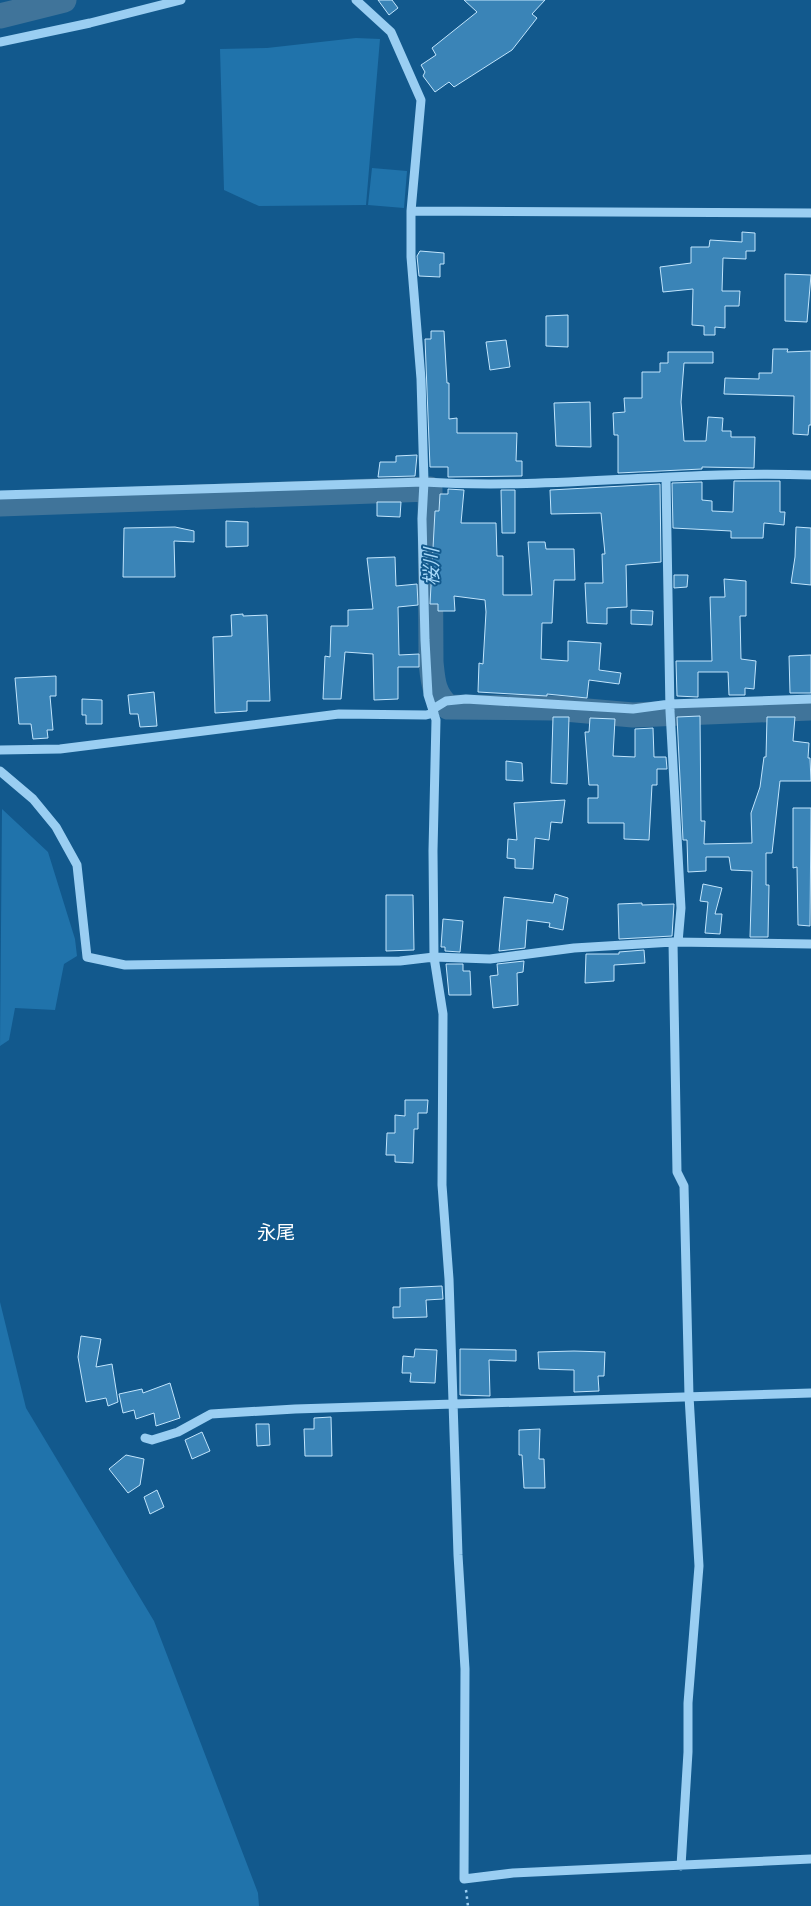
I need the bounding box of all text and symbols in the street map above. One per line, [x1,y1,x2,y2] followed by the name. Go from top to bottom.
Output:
[420,546,443,586] water label: 桜川
[257,1221,295,1244] district label: 永尾

